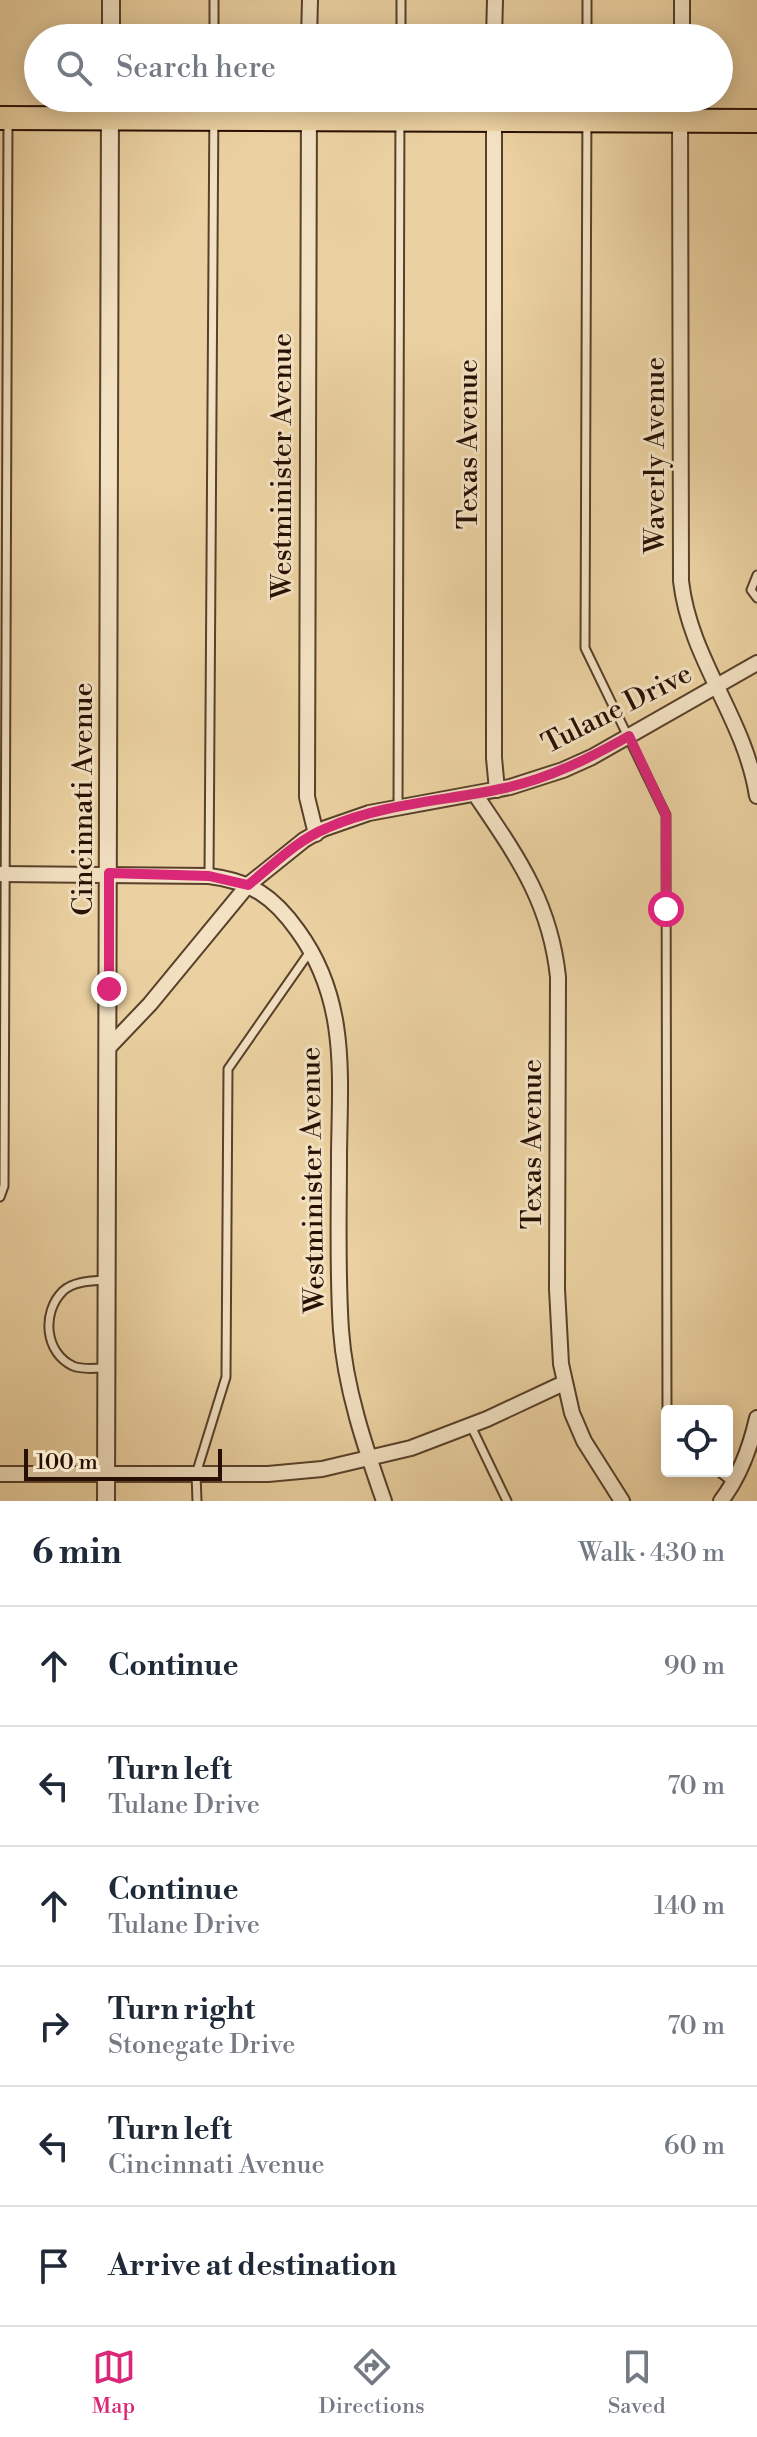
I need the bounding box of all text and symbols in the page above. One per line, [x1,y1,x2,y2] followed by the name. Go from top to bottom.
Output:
[24,24,733,112] search box
[52,46,96,90] icon: search
[116,49,276,87] text: Search here
[265,333,300,600] street label: Westminister Avenue
[638,357,673,554] street label: Waverly Avenue
[451,359,486,529] street label: Texas Avenue
[536,656,698,762] street label: Tulane Drive
[66,682,101,916] street label: Cincinnati Avenue
[648,891,684,927] route start
[91,971,127,1007] route end
[293,1047,333,1314] street label: Westminister Avenue
[515,1059,550,1229] street label: Texas Avenue
[661,1405,733,1477] map controls
[661,1405,733,1477] button: locate
[24,1445,222,1481] scale bar
[36,1449,98,1476] text: 100 m
[32,1532,122,1574] text: 6 min
[578,1537,725,1569] text: Walk · 430 m
[32,1644,76,1688] icon: ahead
[108,1647,239,1685] text: Continue
[664,1650,725,1682] text: 90 m
[108,1751,232,1789] text: Turn left
[32,1764,76,1808] icon: left
[667,1770,725,1802] text: 70 m
[108,1789,260,1821] text: Tulane Drive
[108,1871,239,1909] text: Continue
[32,1884,76,1928] icon: ahead
[654,1890,725,1922] text: 140 m
[108,1909,260,1941] text: Tulane Drive
[108,1991,255,2029] text: Turn right
[32,2004,76,2048] icon: right
[667,2010,725,2042] text: 70 m
[108,2029,295,2061] text: Stonegate Drive
[108,2111,232,2149] text: Turn left
[32,2124,76,2168] icon: left
[664,2130,725,2162] text: 60 m
[108,2149,325,2181] text: Cincinnati Avenue
[32,2244,76,2288] icon: arrive
[108,2247,397,2285] text: Arrive at destination
[92,2345,136,2420] tab: Map
[319,2345,425,2420] tab: Directions
[608,2345,665,2420] tab: Saved

